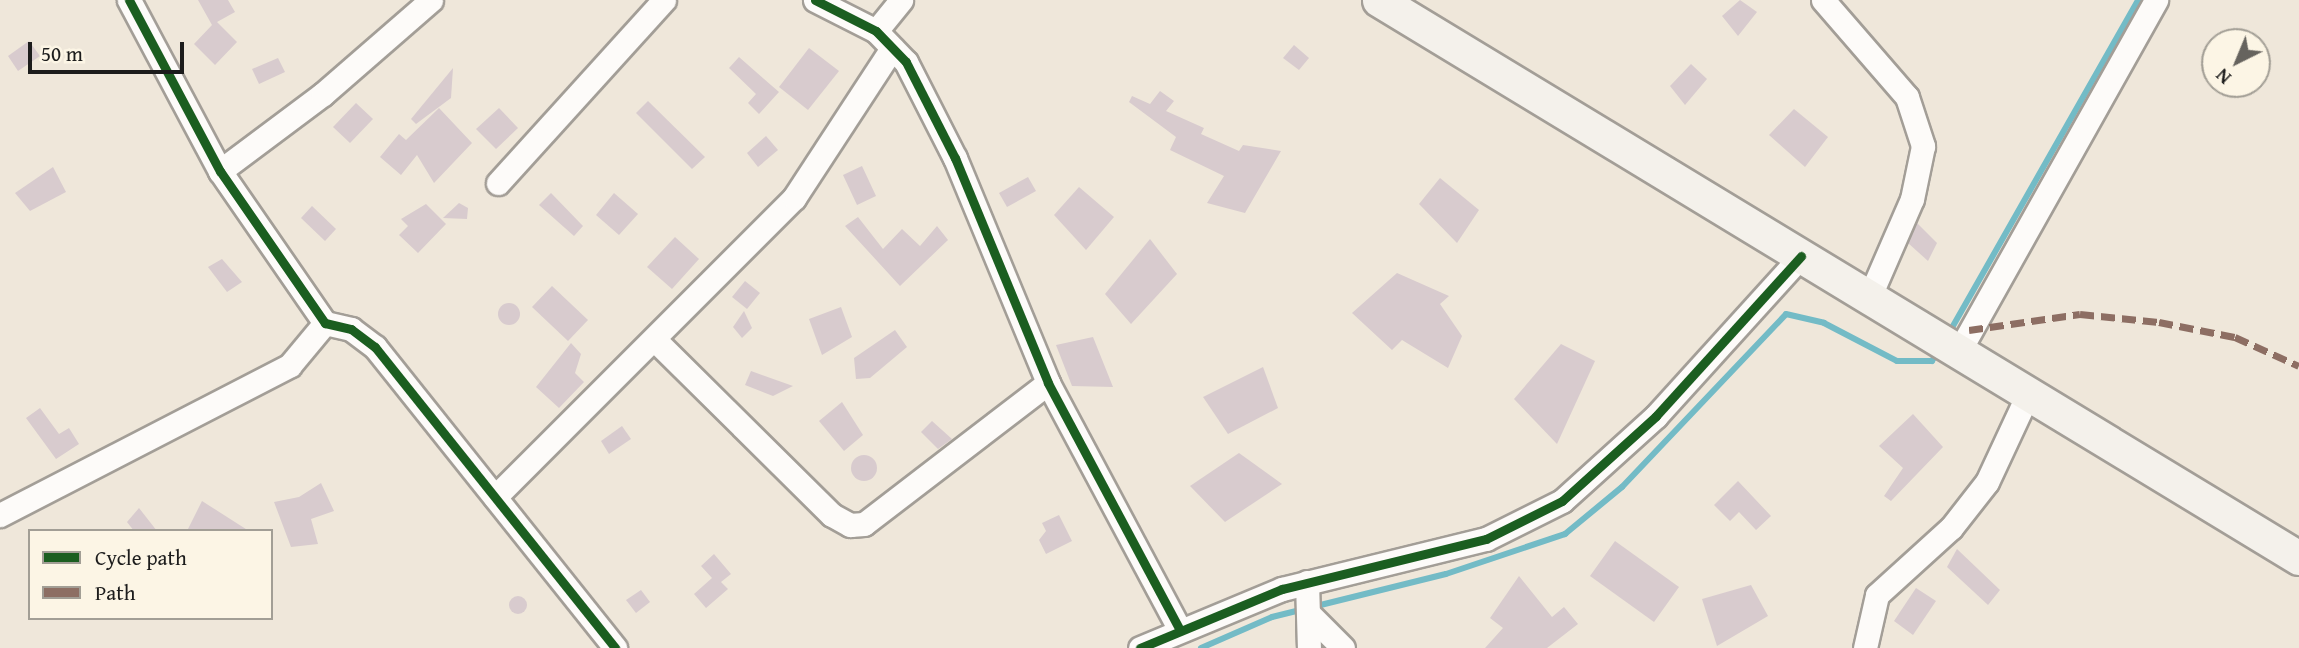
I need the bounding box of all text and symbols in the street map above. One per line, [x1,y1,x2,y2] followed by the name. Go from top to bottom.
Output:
[32,28,187,72] scale bar
[2201,28,2271,98] north arrow
[41,38,83,69] text: 50 m
[2209,62,2237,91] text: N
[28,529,273,620] legend
[95,542,187,573] text: Cycle path
[95,577,135,608] text: Path

